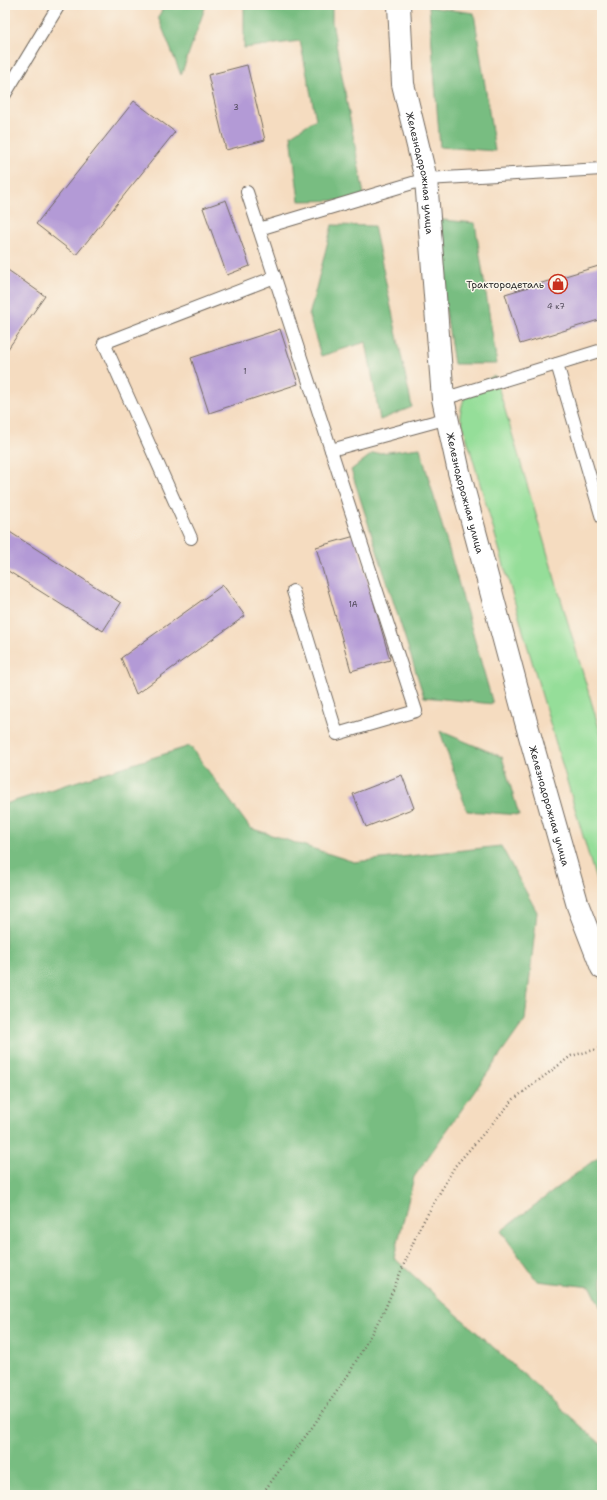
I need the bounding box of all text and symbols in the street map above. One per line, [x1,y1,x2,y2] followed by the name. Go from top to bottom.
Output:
[233,102,239,113] house number: 3
[403,110,436,236] street label: Железнодорожная улица
[547,273,569,295] shop icon: Трактородеталь
[466,278,544,291] place label: Трактородеталь
[547,301,565,312] house number: 4 к7
[243,366,247,377] house number: 1
[443,431,487,556] street label: Железнодорожная улица
[348,599,358,610] house number: 1А
[526,744,573,868] street label: Железнодорожная улица

